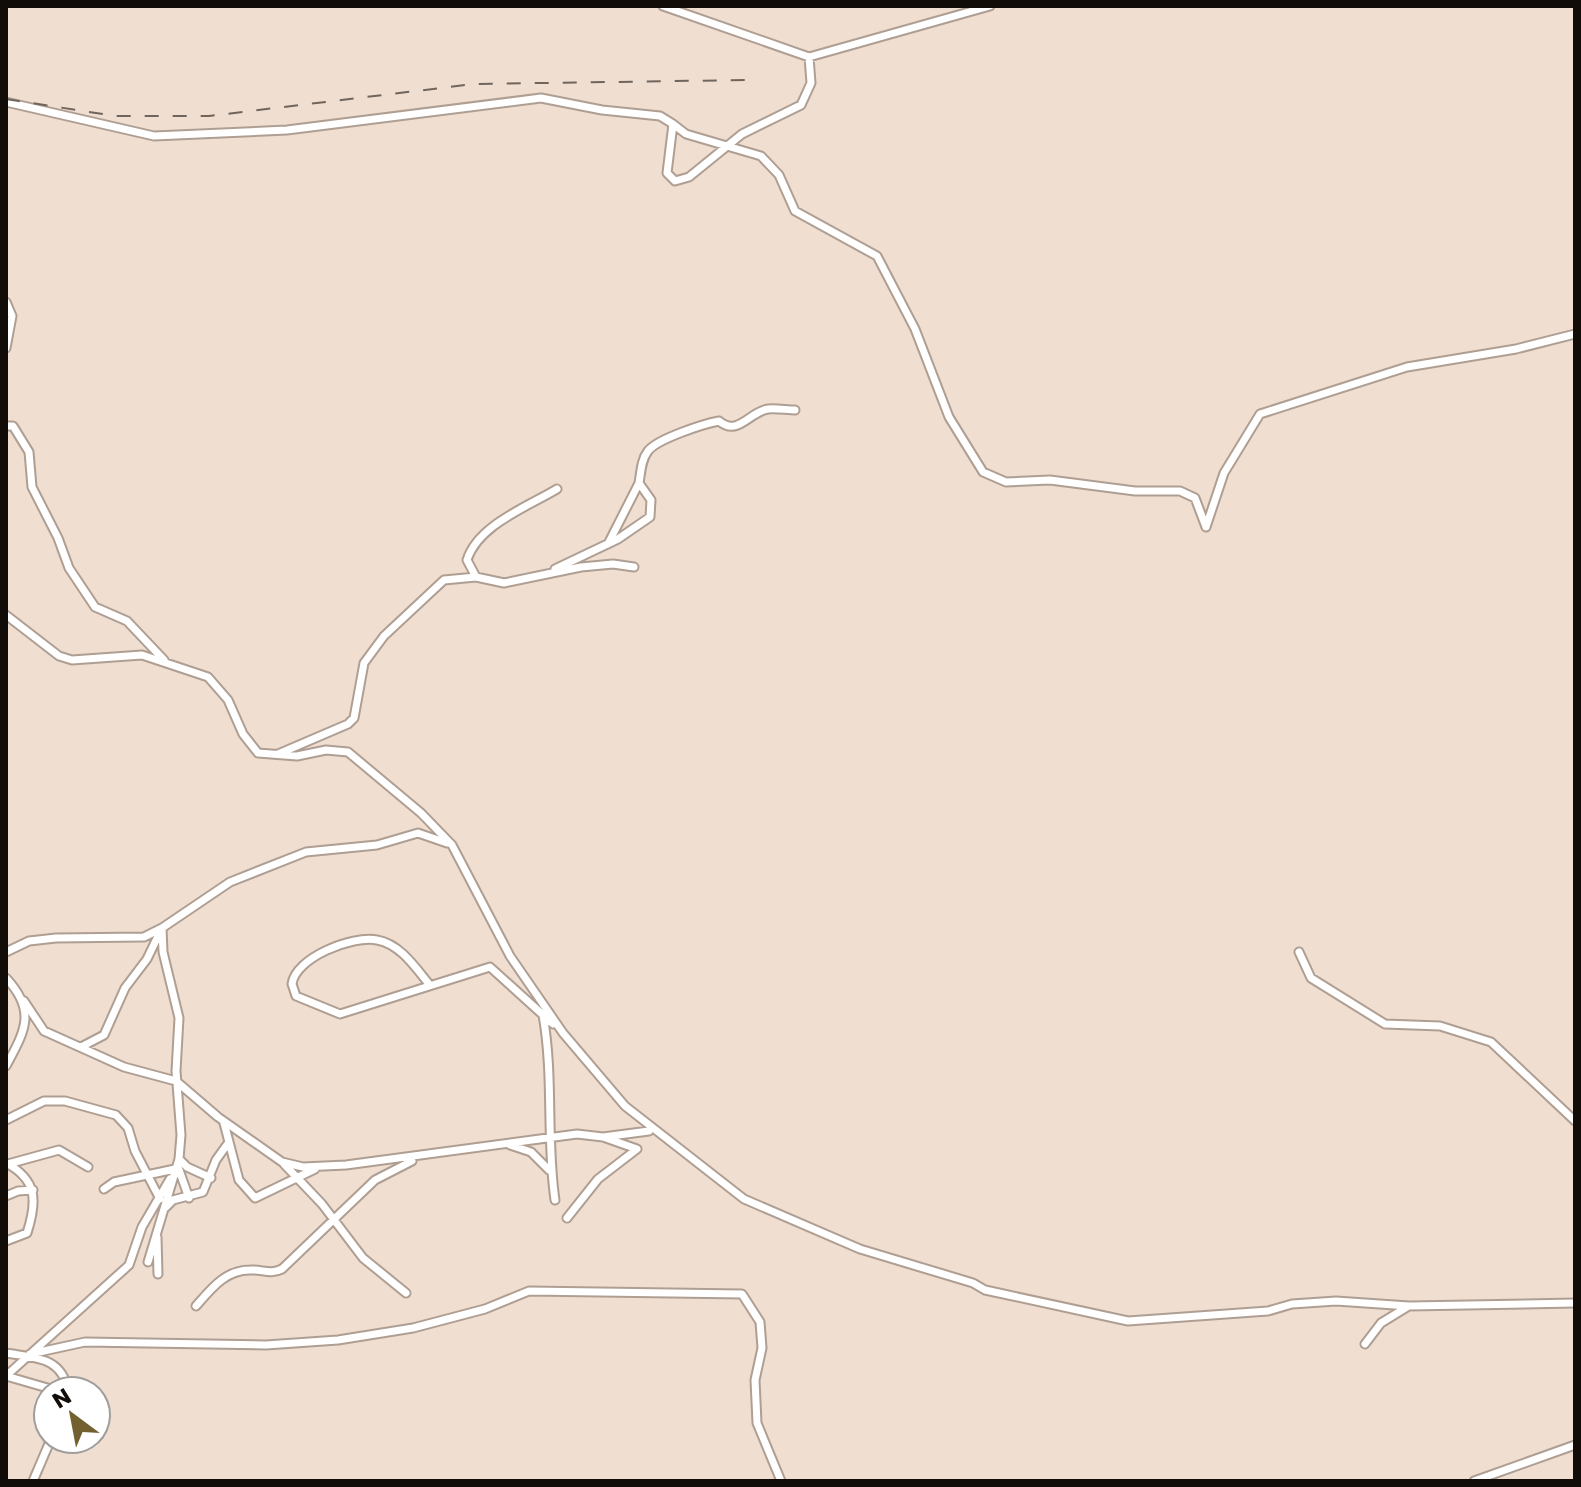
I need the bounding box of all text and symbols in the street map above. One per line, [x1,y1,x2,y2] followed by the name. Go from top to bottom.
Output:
[32,1375,112,1455] north arrow
[46,1381,77,1416] text: N

